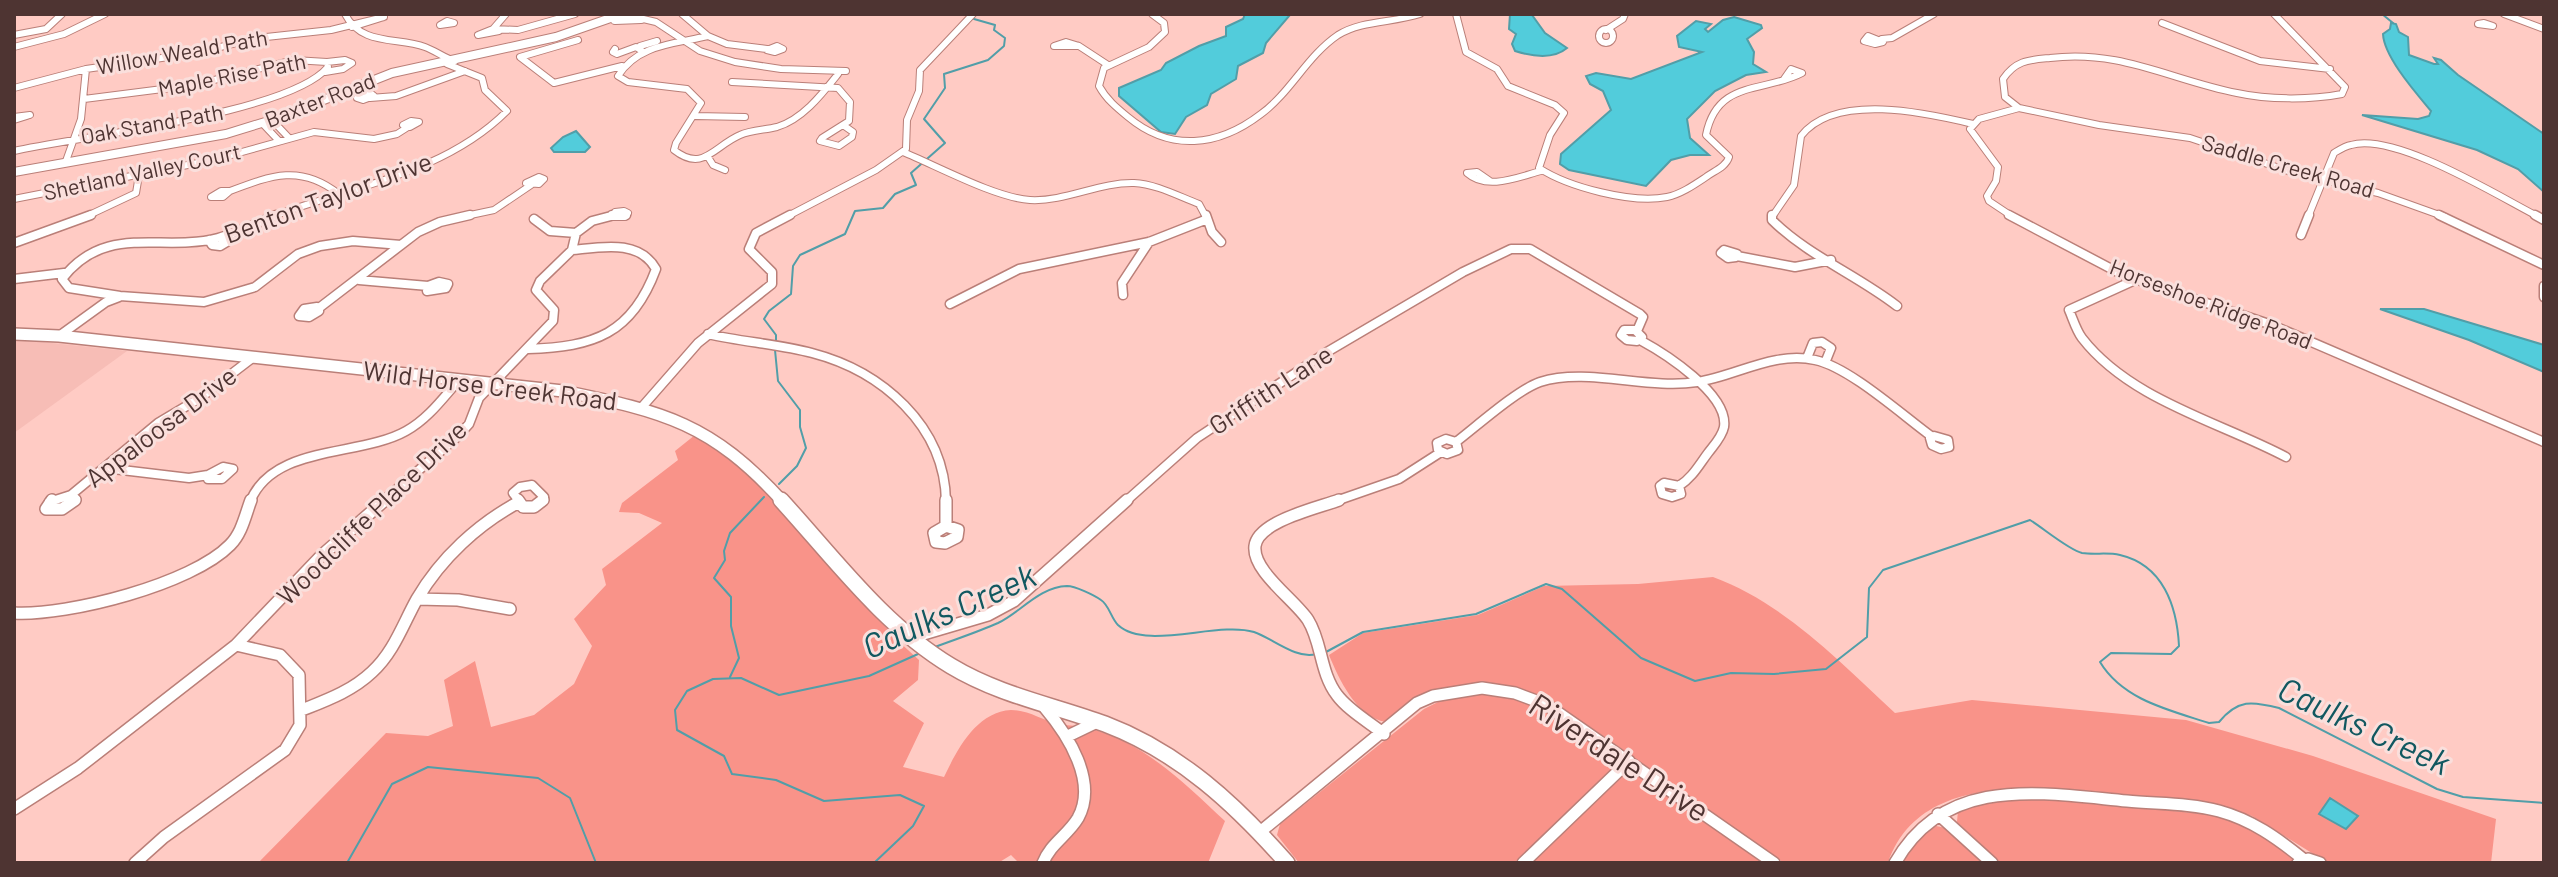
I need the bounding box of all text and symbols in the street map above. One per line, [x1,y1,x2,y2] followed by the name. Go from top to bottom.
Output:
[94,23,269,79] street label: Willow Weald Path
[156,47,308,101] street label: Maple Rise Path
[261,66,378,132] street label: Baxter Road
[78,98,225,148] street label: Oak Stand Path
[2199,128,2377,202] street label: Saddle Creek Road
[41,137,243,205] street label: Shetland Valley Court
[219,145,436,249] street label: Benton Taylor Drive
[2107,253,2316,354] street label: Horseshoe Ridge Road
[1203,337,1338,440] street label: Griffith Lane
[361,354,619,415] street label: Wild Horse Creek Road
[78,359,242,493] street label: Appaloosa Drive
[270,413,472,610] street label: Woodcliffe Place Drive
[855,553,1042,666] water label: Caulks Creek
[2272,667,2458,783] water label: Caulks Creek
[1523,684,1717,829] street label: Riverdale Drive

